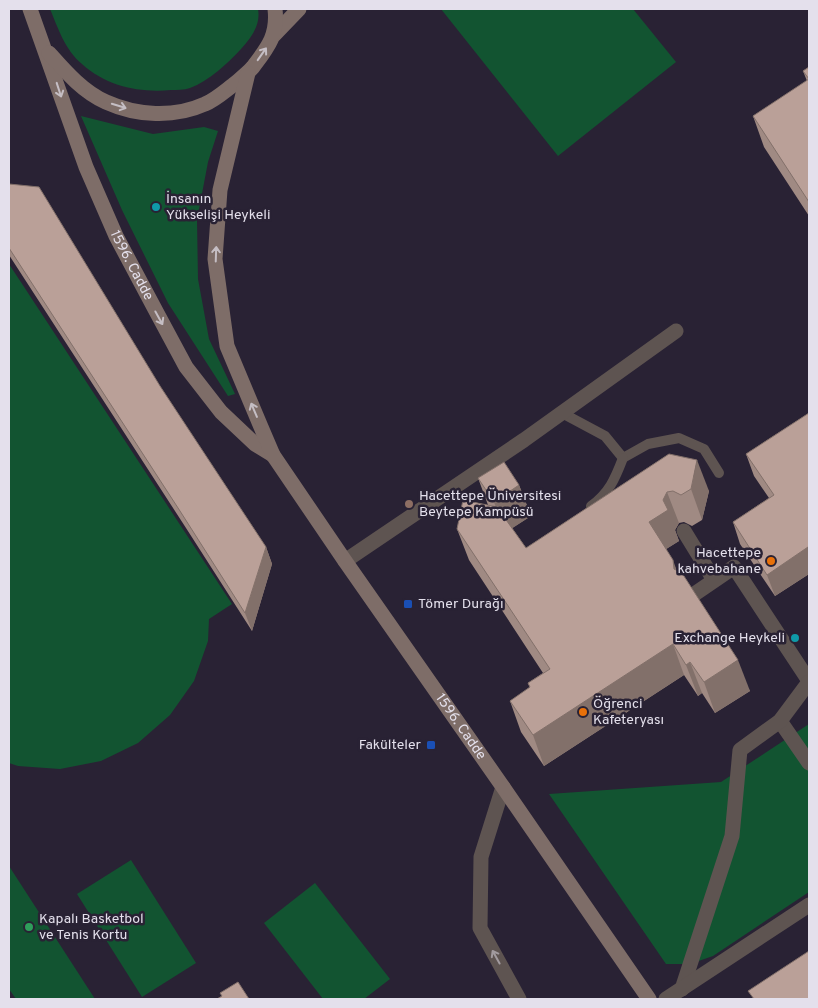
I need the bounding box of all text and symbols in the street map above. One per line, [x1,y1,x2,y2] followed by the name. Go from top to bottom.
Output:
[257,47,267,61] one-way arrow
[54,81,64,97] one-way arrow
[110,102,126,112] one-way arrow
[166,190,271,224] place label: İnsanın Yükselişi Heykeli
[150,201,162,213] marker: İnsanın Yükselişi Heykeli
[106,228,157,303] street label: 1596. Cadde
[211,246,220,262] one-way arrow
[155,310,164,325] one-way arrow
[249,403,258,418] one-way arrow
[419,487,561,521] place label: Hacettepe Üniversitesi Beytepe Kampüsü
[403,498,415,510] marker: Hacettepe Üniversitesi Beytepe Kampüsü
[678,545,761,578] place label: Hacettepe kahvebahane
[765,555,777,567] marker: Hacettepe kahvebahane
[418,596,504,613] place label: Tömer Durağı
[402,598,414,610] marker: Tömer Durağı
[674,630,785,647] place label: Exchange Heykeli
[789,632,801,644] marker: Exchange Heykeli
[432,690,490,763] street label: 1596. Cadde
[593,695,664,729] place label: Öğrenci Kafeteryası
[577,706,589,718] marker: Öğrenci Kafeteryası
[359,737,422,754] place label: Fakülteler
[425,739,437,751] marker: Fakülteler
[39,911,144,944] place label: Kapalı Basketbol ve Tenis Kortu
[23,921,35,933] marker: Kapalı Basketbol ve Tenis Kortu
[491,949,501,964] one-way arrow

